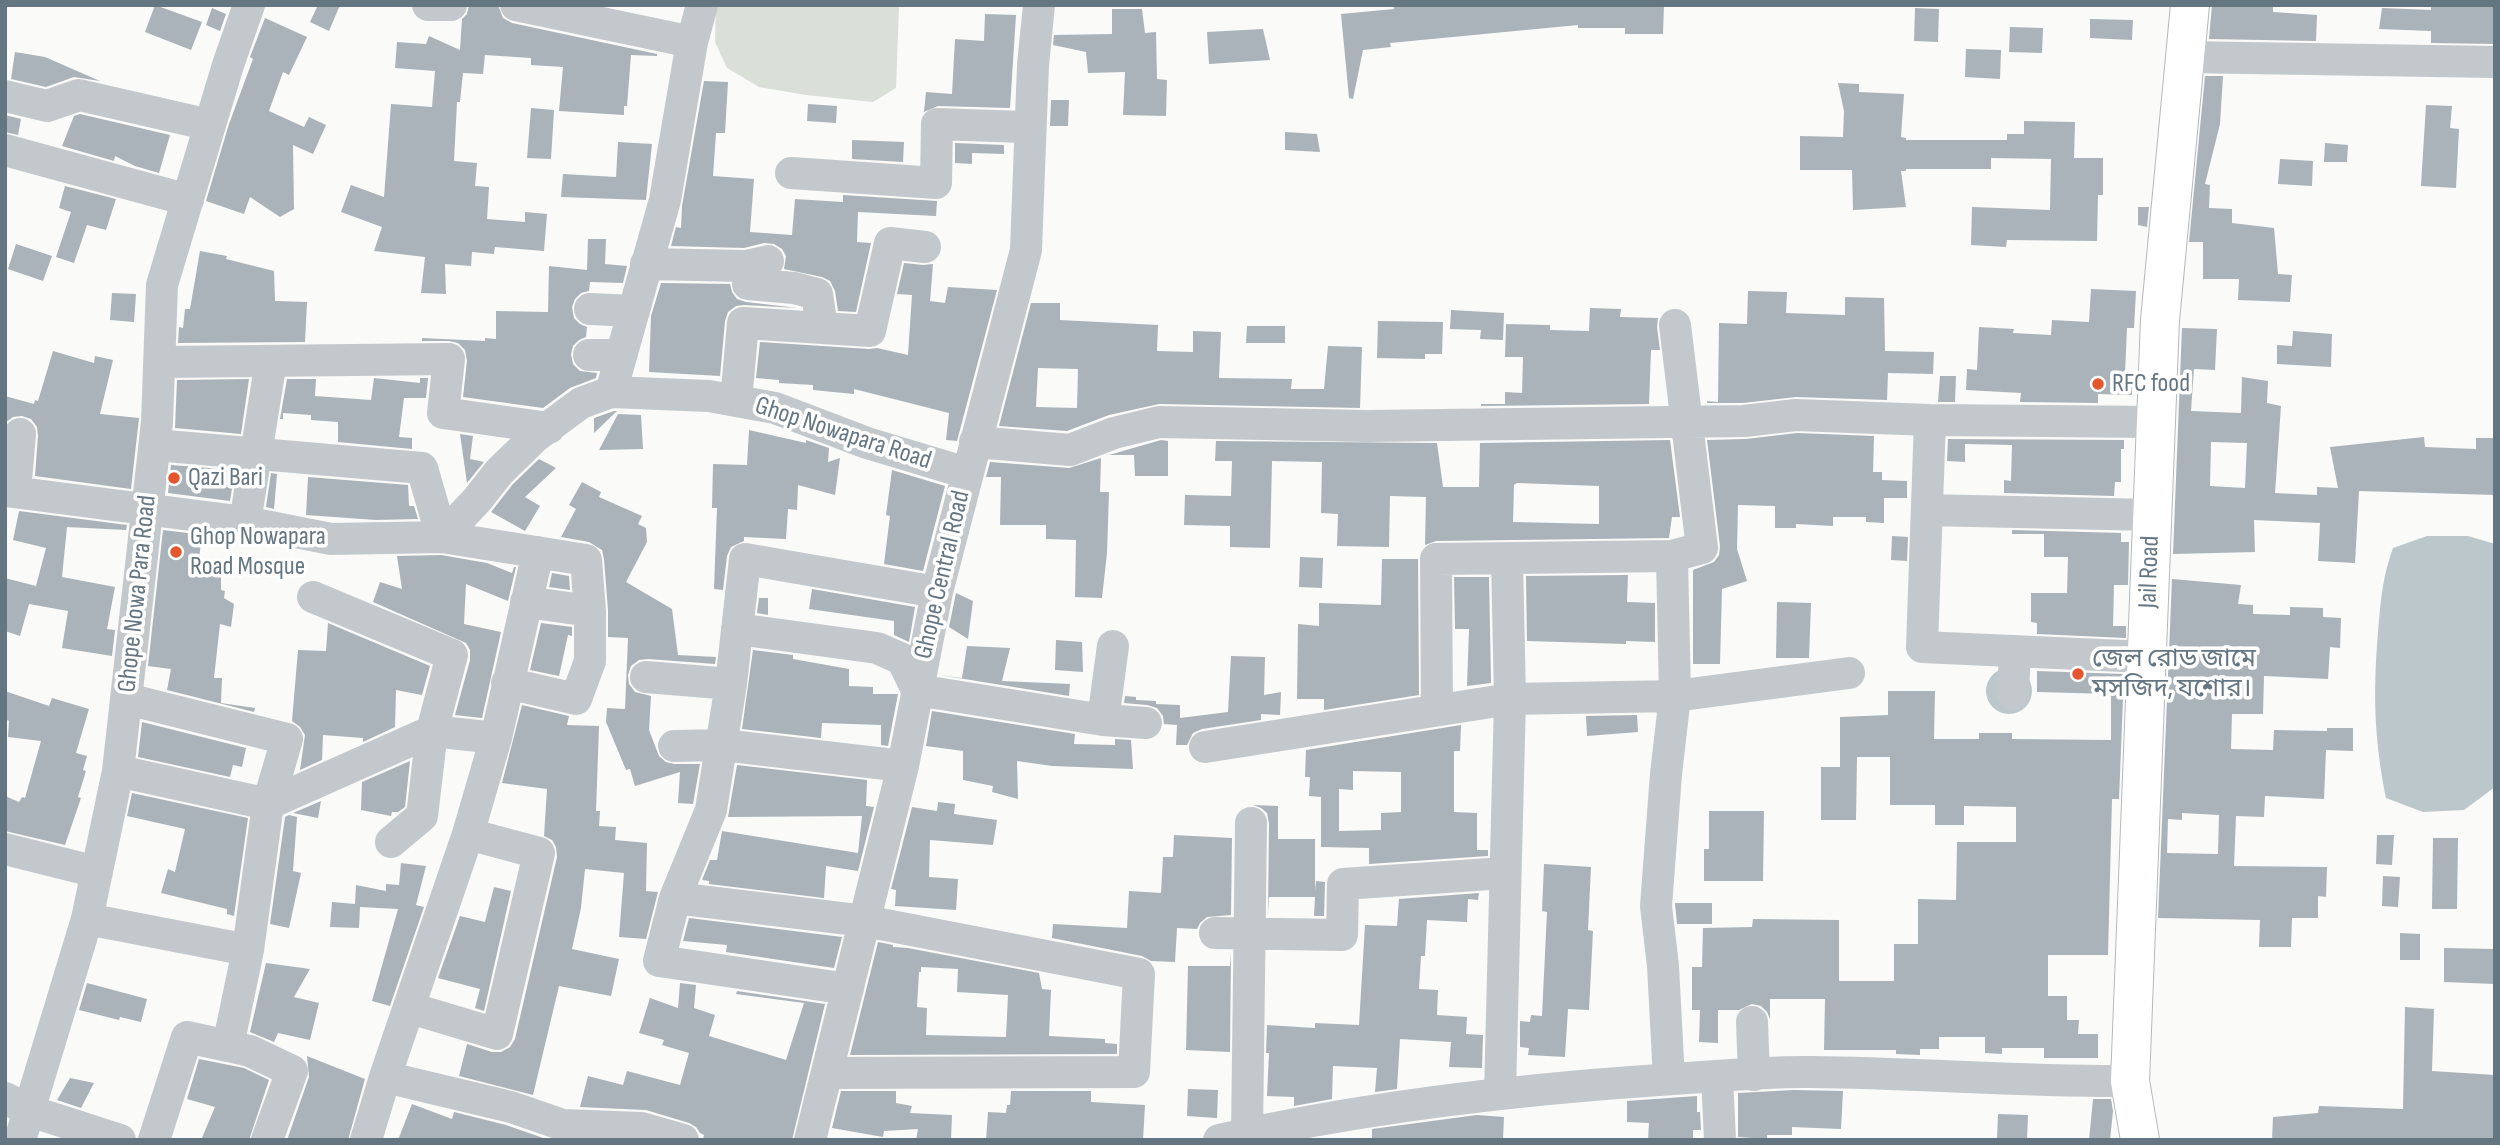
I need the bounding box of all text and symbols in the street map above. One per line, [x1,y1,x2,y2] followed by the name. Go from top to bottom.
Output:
[2112,368,2190,400] place label: RFC food
[2090,376,2106,392] marker: RFC food
[751,391,935,477] street label: Ghop Nowapara Road
[188,462,263,494] place label: Qazi Bari
[166,470,182,486] marker: Qazi Bari
[908,488,978,662] street label: Ghope Central Road
[112,494,164,694] street label: Ghope Nowa Para Road
[190,521,326,582] place label: Ghop Nowapara Road Mosque
[2133,535,2167,609] street label: Jail Road
[168,544,184,560] marker: Ghop Nowapara Road Mosque
[2092,643,2256,704] place label: জেল রোড জামে মসজিদ, যশোর।
[2070,666,2086,682] marker: জেল রোড জামে মসজিদ, যশোর।

